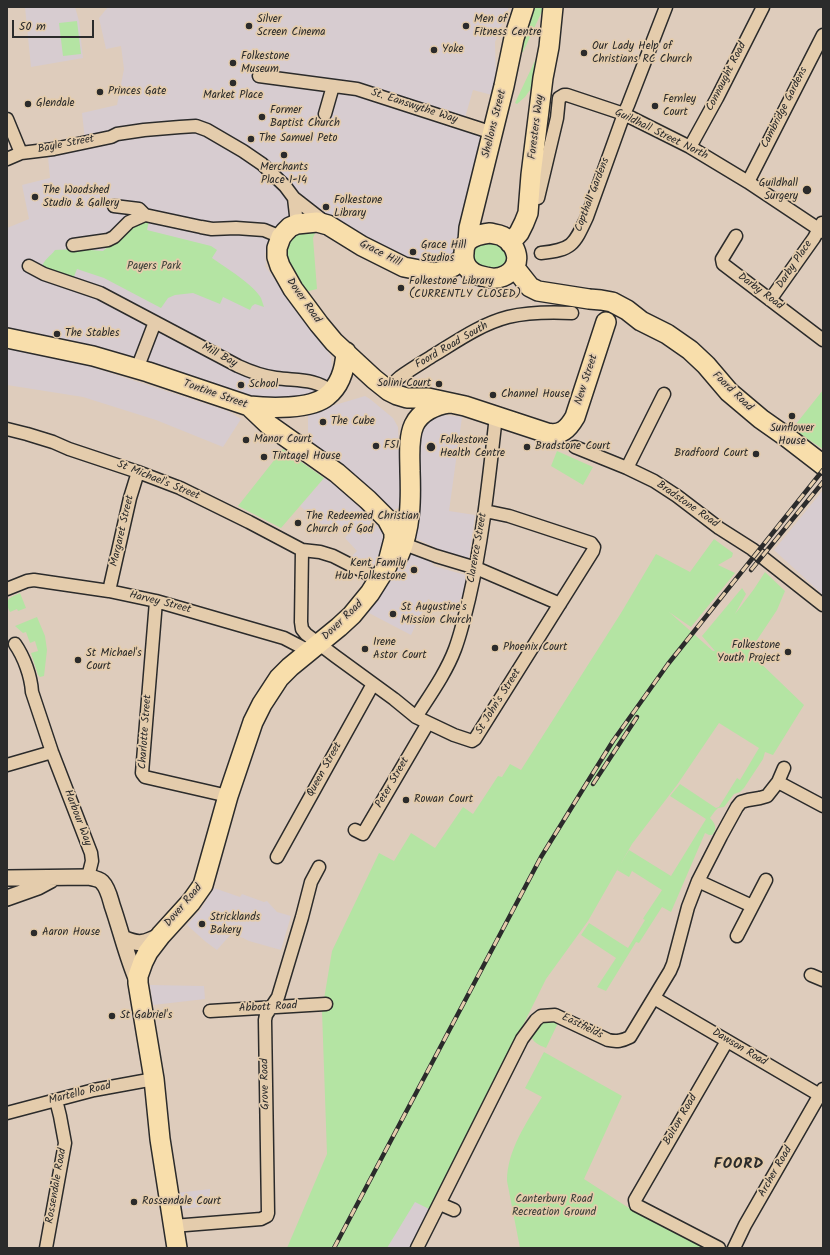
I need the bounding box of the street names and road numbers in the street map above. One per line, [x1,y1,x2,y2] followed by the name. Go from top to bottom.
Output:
[704,40,750,114] street label: Connaught Road
[759,65,811,151] street label: Cambridge Gardens
[369,87,459,127] street label: St. Eanswythe Way
[480,88,510,160] street label: Shellons Street
[526,94,548,160] street label: Foresters Way
[612,107,710,163] street label: Guildhall Street North
[37,133,95,157] street label: Bayle Street
[573,156,613,234] street label: Copthall Gardens
[357,238,403,270] street label: Grace Hill
[774,239,816,291] street label: Darby Place
[735,271,785,313] street label: Darby Road
[283,276,323,326] street label: Dover Road
[413,320,491,372] street label: Foord Road South
[199,341,239,371] street label: Mill Bay
[573,353,601,407] street label: New Street
[709,369,755,415] street label: Foord Road
[181,378,249,412] street label: Tontine Street
[115,458,201,504] street label: St Michael's Street
[654,479,720,531] street label: Bradstone Road
[108,494,138,568] street label: Margaret Street
[465,512,491,584] street label: Clarence Street
[128,589,192,617] street label: Harvey Street
[320,598,366,644] street label: Dover Road
[474,667,524,737] street label: St John's Street
[137,694,155,770] street label: Charlotte Street
[305,740,345,800] street label: Queen Street
[373,755,413,811] street label: Peter Street
[60,788,94,848] street label: Harbour Way
[162,882,206,930] street label: Dover Road
[239,1000,297,1016] street label: Abbott Road
[559,1011,605,1043] street label: Eastfields
[709,1026,769,1070] street label: Dawson Road
[259,1058,273,1110] street label: Grove Road
[48,1080,112,1108] street label: Martello Road
[661,1092,701,1148] street label: Bolton Road
[756,1144,796,1200] street label: Archer Road
[44,1147,70,1225] street label: Rossendale Road

